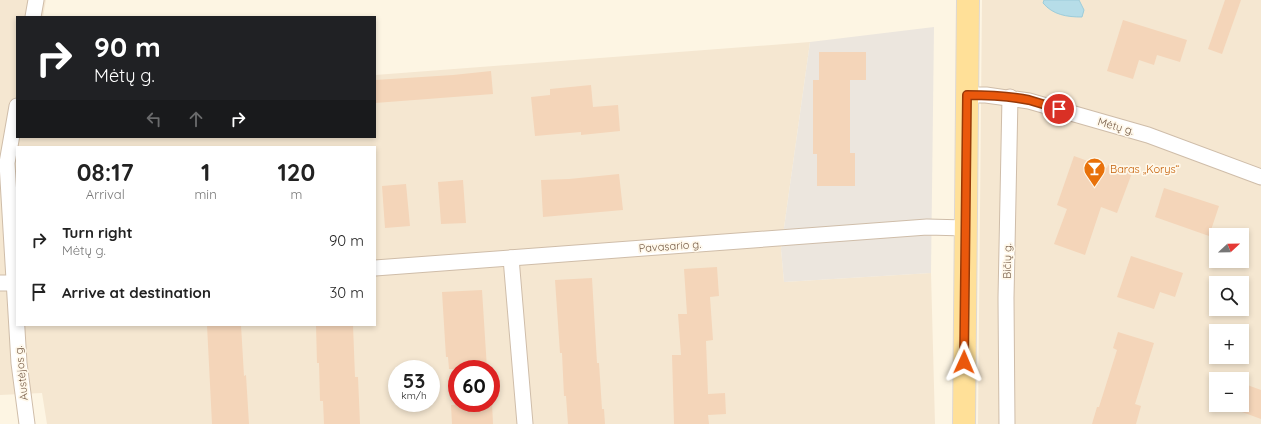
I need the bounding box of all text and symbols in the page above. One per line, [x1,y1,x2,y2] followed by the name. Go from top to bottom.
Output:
[94,29,161,64] text: 90 m
[28,32,80,84] icon: right
[94,64,155,87] text: Mėtų g.
[1042,92,1076,126] pin
[1048,98,1070,120] icon: arrive
[143,108,165,130] icon: left
[185,108,207,130] icon: ahead
[227,108,249,130] icon: right
[1096,114,1136,138] street label: Mėtų g.
[1081,156,1107,189] bar icon: Baras „Korys“
[77,157,134,187] text: 08:17
[201,157,210,187] text: 1
[277,157,315,187] text: 120
[1110,162,1180,176] place label: Baras „Korys“
[86,186,125,202] text: Arrival
[195,186,217,202] text: min
[290,186,302,202] text: m
[62,223,133,242] text: Turn right
[1209,228,1249,268] north arrow
[1209,228,1249,412] map controls
[28,229,50,251] icon: right
[329,231,364,250] text: 90 m
[638,237,702,255] street label: Pavasario g.
[62,242,106,258] text: Mėtų g.
[1000,243,1014,279] street label: Bičių g.
[1209,276,1249,316] button: search
[28,281,50,303] icon: arrive
[62,283,211,302] text: Arrive at destination
[329,283,364,302] text: 30 m
[1209,324,1249,364] button: +
[943,341,985,383] position arrow
[11,345,31,401] street label: Austėjos g.
[448,360,500,412] speed limit sign: 60
[403,368,425,393] text: 53
[1209,372,1249,412] button: −
[401,389,427,402] text: km/h

